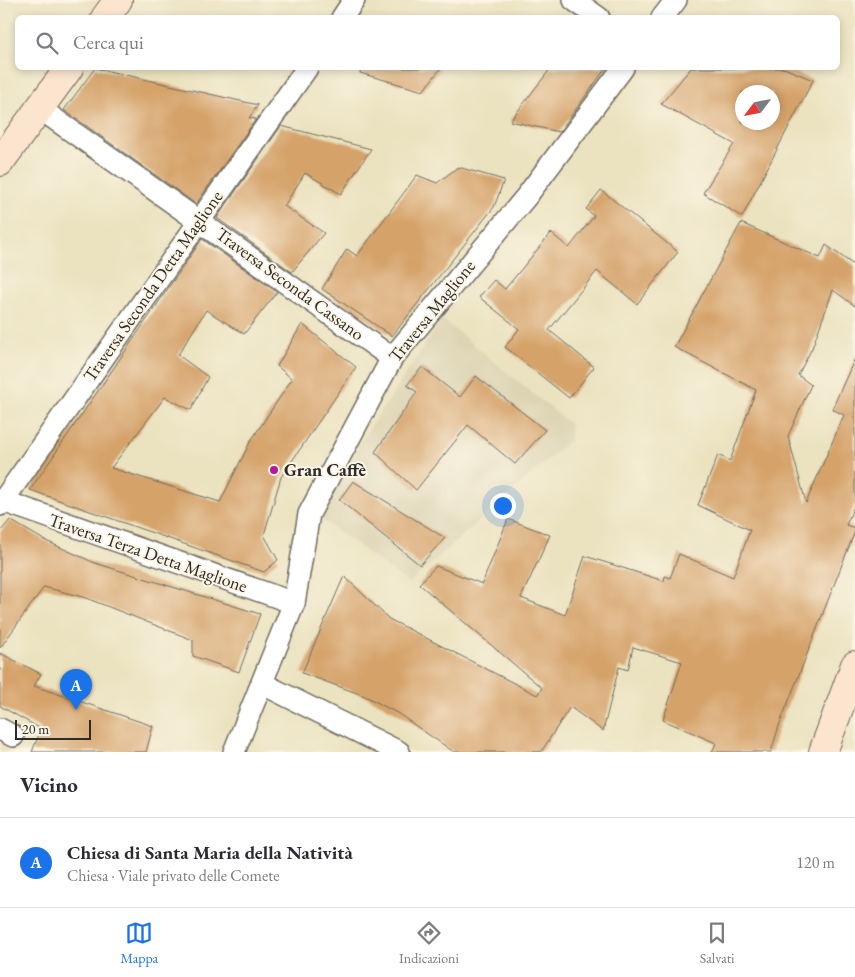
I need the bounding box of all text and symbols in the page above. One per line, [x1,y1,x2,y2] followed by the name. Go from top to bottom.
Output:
[15,15,840,70] search box
[33,29,61,57] icon: search
[73,30,144,55] text: Cerca qui
[735,85,780,130] north arrow
[78,186,228,386] street label: Traversa Seconda Detta Maglione
[212,222,369,345] street label: Traversa Seconda Cassano
[383,255,480,367] street label: Traversa Maglione
[284,458,366,481] place label: Gran Caffè
[268,464,280,476] marker: Gran Caffè
[490,493,516,519] your location
[46,508,251,597] street label: Traversa Terza Detta Maglione
[60,669,92,710] pin: A
[15,717,91,740] scale bar
[22,720,49,738] text: 20 m
[20,771,78,798] text: Vicino
[67,840,353,865] text: Chiesa di Santa Maria della Natività
[30,852,42,873] text: A
[796,852,835,873] text: 120 m
[67,865,279,886] text: Chiesa · Viale privato delle Comete
[120,919,158,967] tab: Mappa
[399,919,459,967] tab: Indicazioni
[700,919,735,967] tab: Salvati

